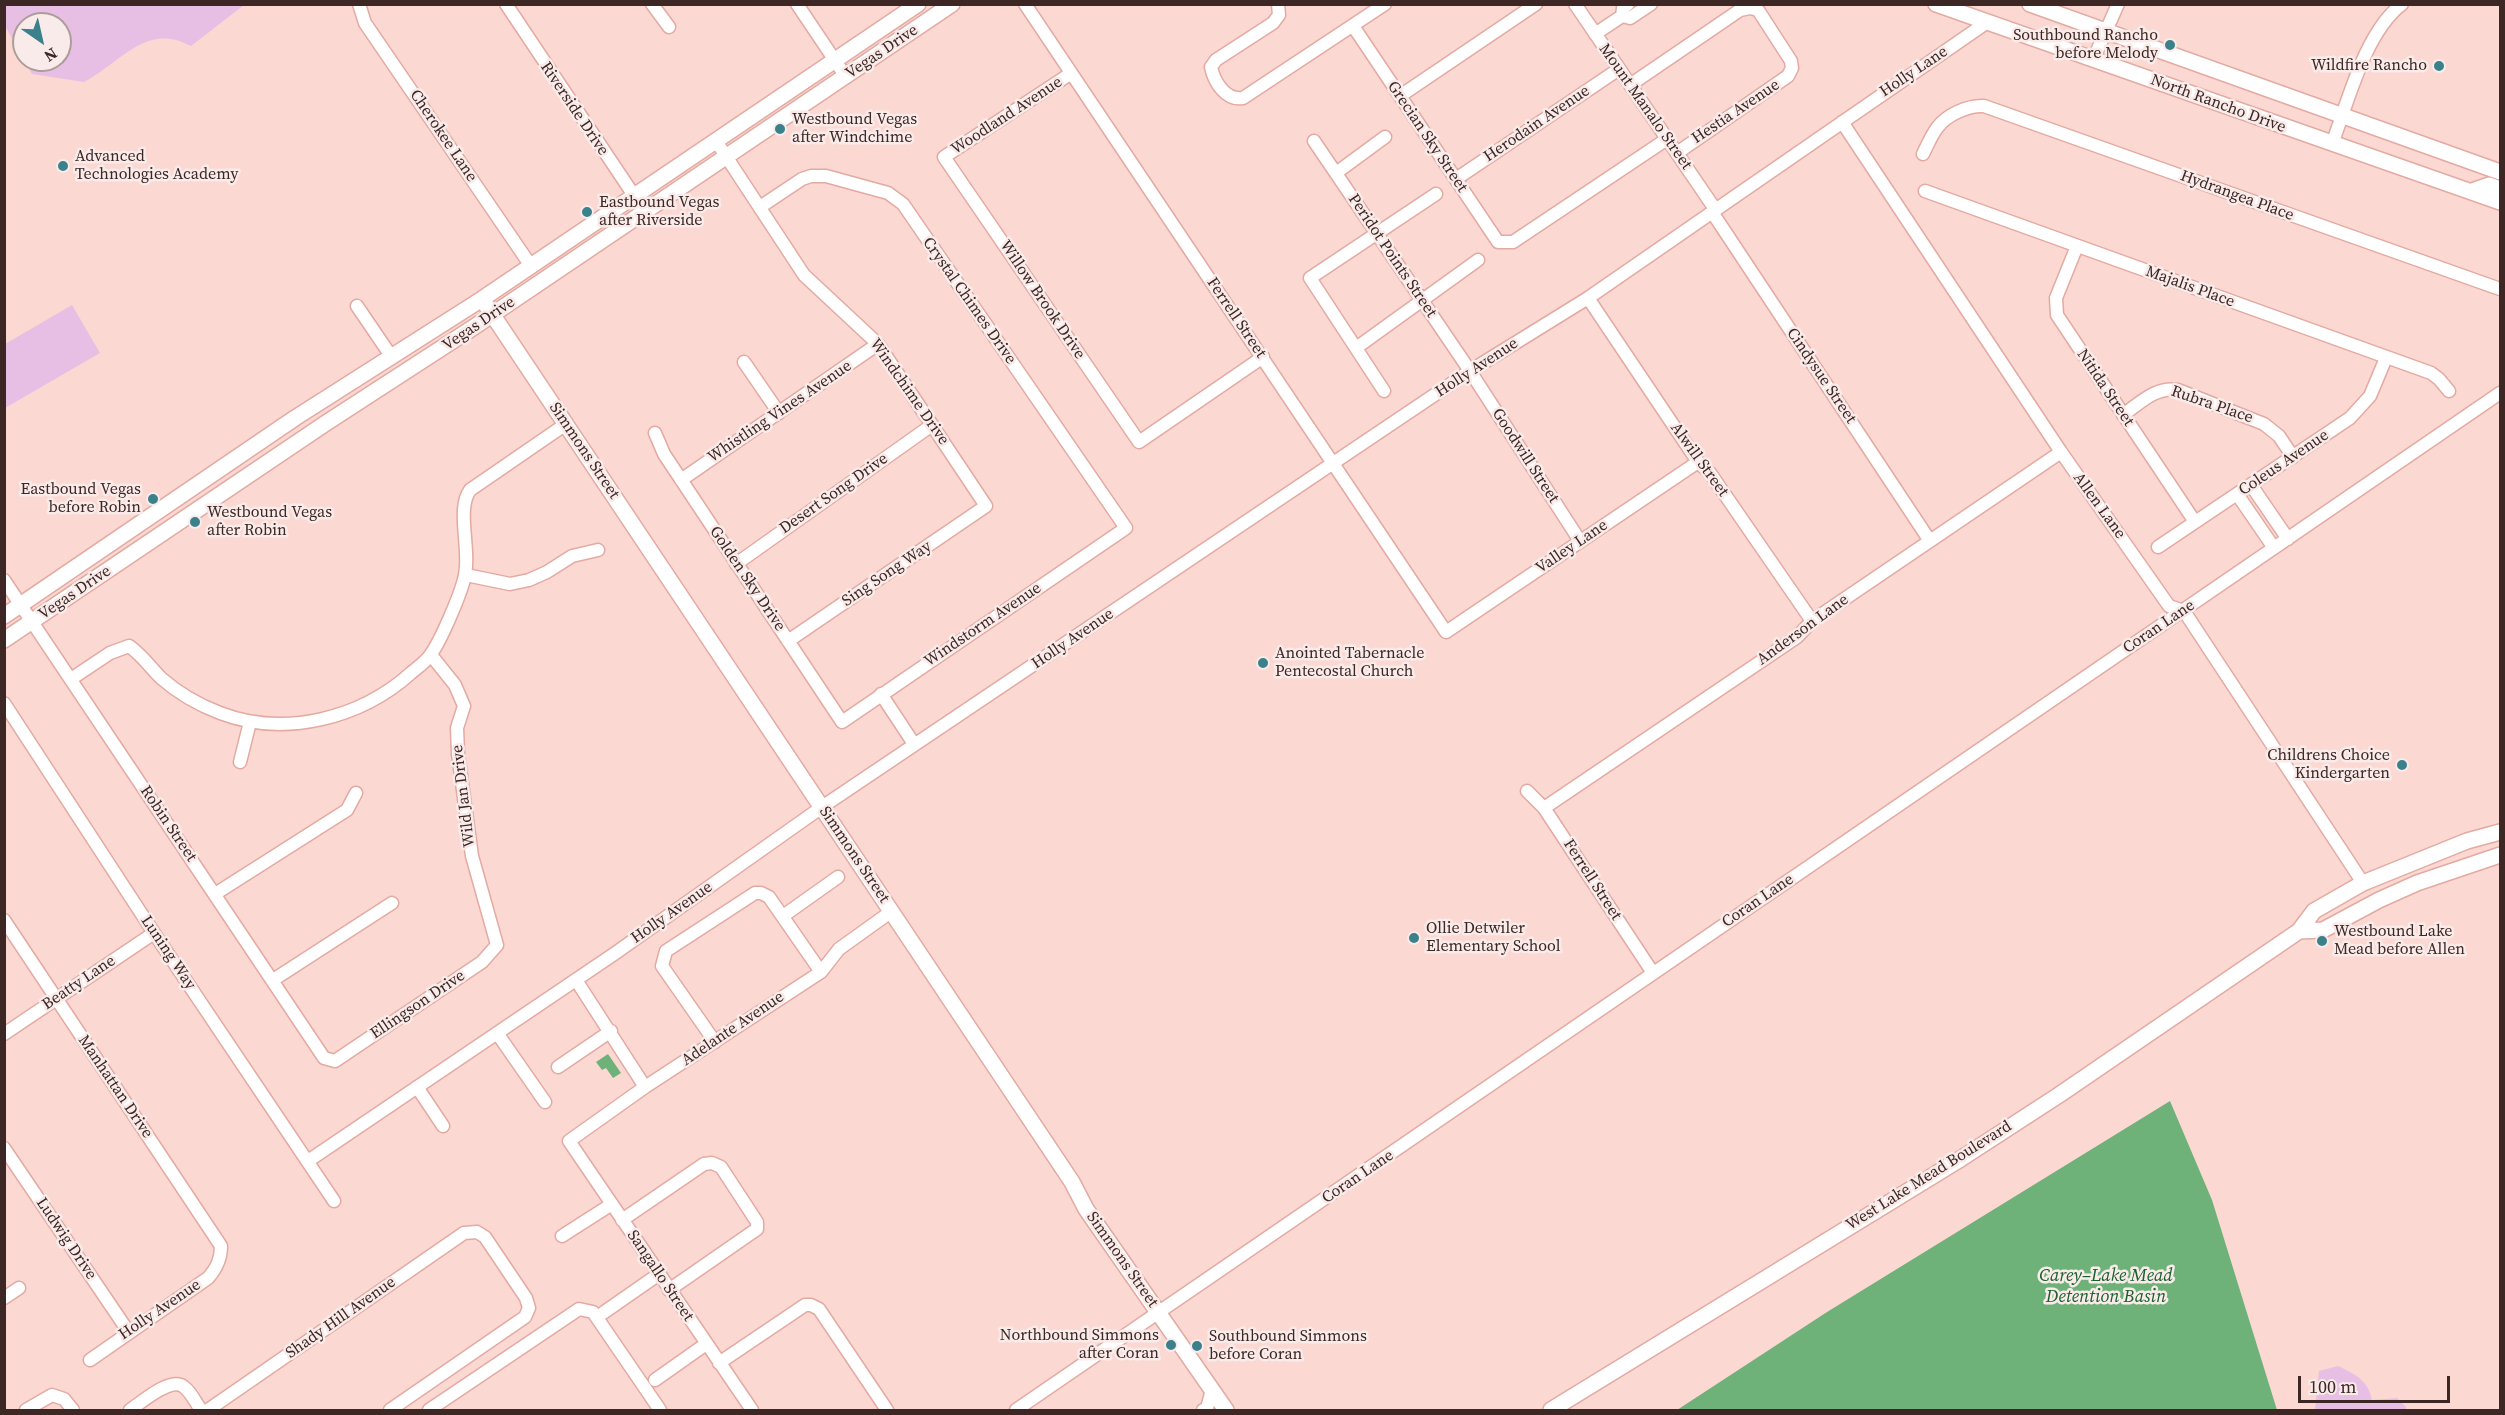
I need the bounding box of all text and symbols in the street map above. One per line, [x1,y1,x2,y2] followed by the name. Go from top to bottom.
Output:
[12,12,72,72] north arrow
[842,21,922,83] street label: Vegas Drive
[2013,26,2158,64] place label: Southbound Rancho before Melody
[2163,38,2177,52] marker: Southbound Rancho before Melody
[1594,40,1696,174] street label: Mount Manalo Street
[1876,42,1952,102] street label: Holly Lane
[40,43,62,68] text: N
[2311,56,2427,76] place label: Wildfire Rancho
[536,59,612,159] street label: Riverside Drive
[2432,59,2446,73] marker: Wildfire Rancho
[2148,71,2288,137] street label: North Rancho Drive
[948,73,1066,159] street label: Woodland Avenue
[1688,76,1784,148] street label: Hestia Avenue
[1383,78,1471,196] street label: Grecian Sky Street
[1480,81,1594,167] street label: Herodain Avenue
[405,86,481,186] street label: Cherokee Lane
[792,110,917,148] place label: Westbound Vegas after Windchime
[773,122,787,136] marker: Westbound Vegas after Windchime
[75,147,238,185] place label: Advanced Technologies Academy
[56,159,70,173] marker: Advanced Technologies Academy
[2178,167,2296,225] street label: Hydrangea Place
[1344,191,1440,321] street label: Peridot Points Street
[599,193,719,231] place label: Eastbound Vegas after Riverside
[580,205,594,219] marker: Eastbound Vegas after Riverside
[918,234,1020,368] street label: Crystal Chimes Drive
[995,237,1089,363] street label: Willow Brook Drive
[2143,262,2237,312] street label: Majalis Place
[1202,274,1270,362] street label: Ferrell Street
[439,293,519,355] street label: Vegas Drive
[1782,325,1860,427] street label: Cindysue Street
[1432,334,1522,402] street label: Holly Avenue
[865,335,953,449] street label: Windchime Drive
[2072,346,2138,430] street label: Nitida Street
[704,357,856,467] street label: Whistling Vines Avenue
[2168,382,2256,428] street label: Rubra Place
[545,399,623,503] street label: Simmons Street
[1487,405,1563,507] street label: Goodwill Street
[1666,419,1732,501] street label: Alwill Street
[2235,426,2333,500] street label: Coleus Avenue
[776,449,892,539] street label: Desert Song Drive
[2069,469,2129,543] street label: Allen Lane
[21,480,141,518] place label: Eastbound Vegas before Robin
[146,492,160,506] marker: Eastbound Vegas before Robin
[207,503,332,541] place label: Westbound Vegas after Robin
[188,515,202,529] marker: Westbound Vegas after Robin
[1532,516,1612,578] street label: Valley Lane
[705,523,789,635] street label: Golden Sky Drive
[839,537,935,611] street label: Sing Song Way
[35,562,115,624] street label: Vegas Drive
[921,579,1045,671] street label: Windstorm Avenue
[1753,590,1853,670] street label: Anderson Lane
[2119,596,2199,658] street label: Coran Lane
[1028,605,1118,673] street label: Holly Avenue
[1275,644,1424,682] place label: Anointed Tabernacle Pentecostal Church
[1256,656,1270,670] marker: Anointed Tabernacle Pentecostal Church
[448,744,480,848] street label: Wild Jan Drive
[2267,746,2390,784] place label: Childrens Choice Kindergarten
[2395,758,2409,772] marker: Childrens Choice Kindergarten
[136,782,200,866] street label: Robin Street
[815,803,893,907] street label: Simmons Street
[1559,836,1625,924] street label: Ferrell Street
[1718,870,1798,932] street label: Coran Lane
[628,878,716,948] street label: Holly Avenue
[136,912,200,994] street label: Luning Way
[1426,919,1560,957] place label: Ollie Detwiler Elementary School
[2334,922,2465,960] place label: Westbound Lake Mead before Allen
[1407,931,1421,945] marker: Ollie Detwiler Elementary School
[2315,934,2329,948] marker: Westbound Lake Mead before Allen
[39,952,119,1014] street label: Beatty Lane
[367,966,469,1044] street label: Ellingson Drive
[678,988,788,1070] street label: Adelante Avenue
[73,1032,157,1142] street label: Manhattan Drive
[1843,1117,2015,1235] street label: West Lake Mead Boulevard
[1318,1146,1398,1208] street label: Coran Lane
[32,1194,100,1284] street label: Ludwig Drive
[1082,1208,1162,1312] street label: Simmons Street
[623,1227,697,1325] street label: Sangallo Street
[2039,1265,2173,1308] water label: Carey–Lake Mead Detention Basin
[282,1273,400,1363] street label: Shady Hill Avenue
[115,1276,205,1344] street label: Holly Avenue
[1000,1326,1159,1364] place label: Northbound Simmons after Coran
[1209,1327,1367,1365] place label: Southbound Simmons before Coran
[1164,1338,1178,1352] marker: Northbound Simmons after Coran
[1190,1339,1204,1353] marker: Southbound Simmons before Coran
[2301,1364,2452,1402] scale bar
[2309,1374,2356,1399] text: 100 m

